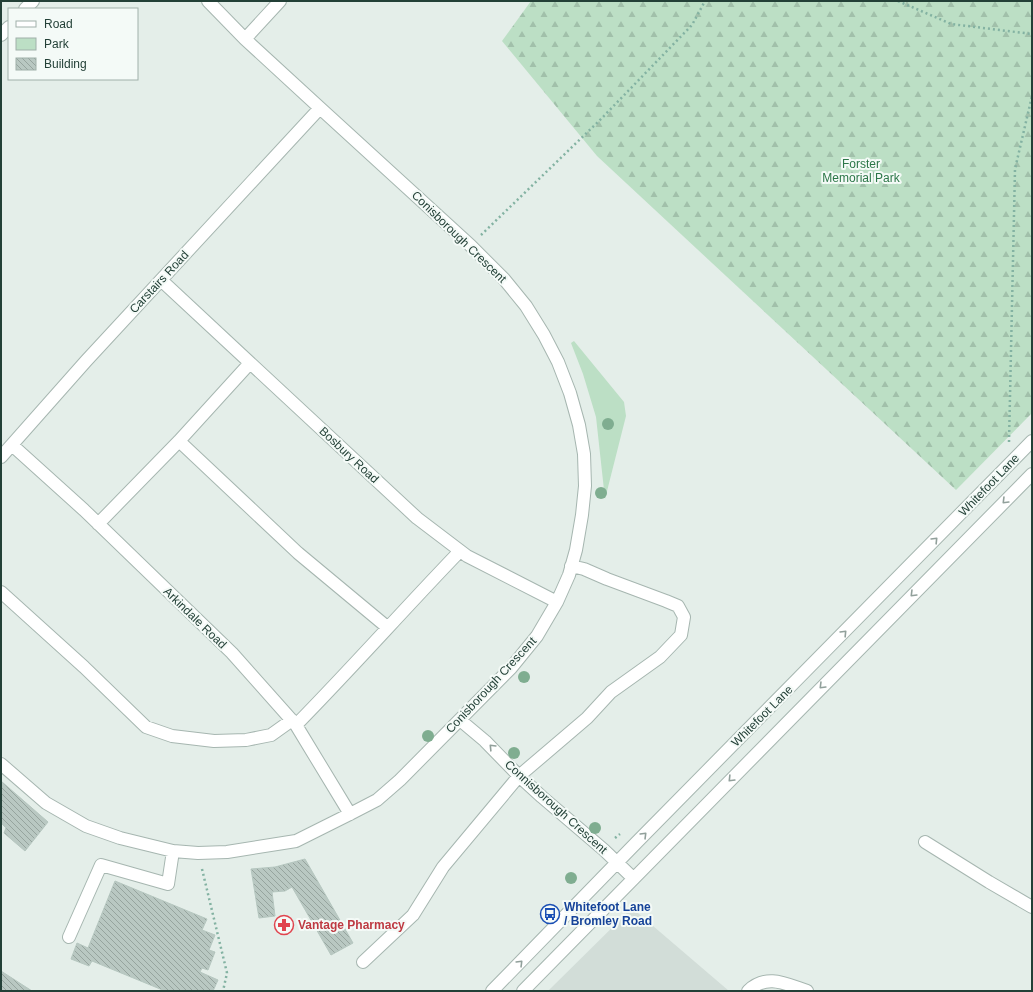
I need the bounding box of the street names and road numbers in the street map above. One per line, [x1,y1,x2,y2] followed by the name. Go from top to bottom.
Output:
[409,188,510,286] street label: Conisborough Crescent
[127,248,191,316] street label: Carstairs Road
[316,424,382,486] street label: Bosbury Road
[956,451,1022,519] street label: Whitefoot Lane
[161,584,229,652] street label: Arkindale Road
[443,634,540,736] street label: Conisborough Crescent
[729,682,796,749] street label: Whitefoot Lane
[502,757,611,857] street label: Connisborough Crescent

